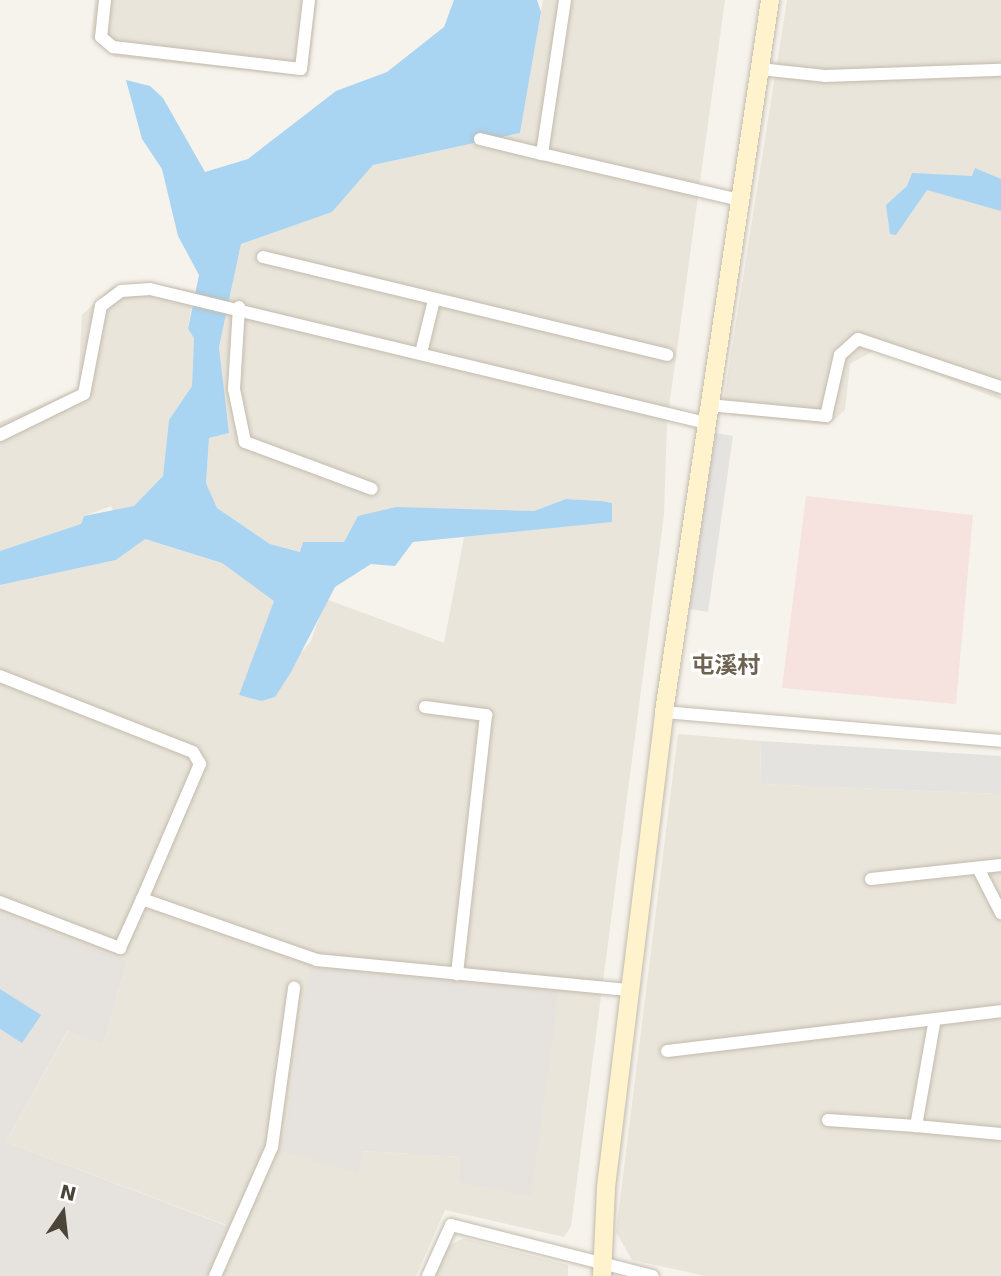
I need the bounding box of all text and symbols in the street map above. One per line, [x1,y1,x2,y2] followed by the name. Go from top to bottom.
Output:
[692,651,760,679] district label: 屯溪村
[28,1178,98,1248] north arrow
[58,1180,78,1205] text: N

